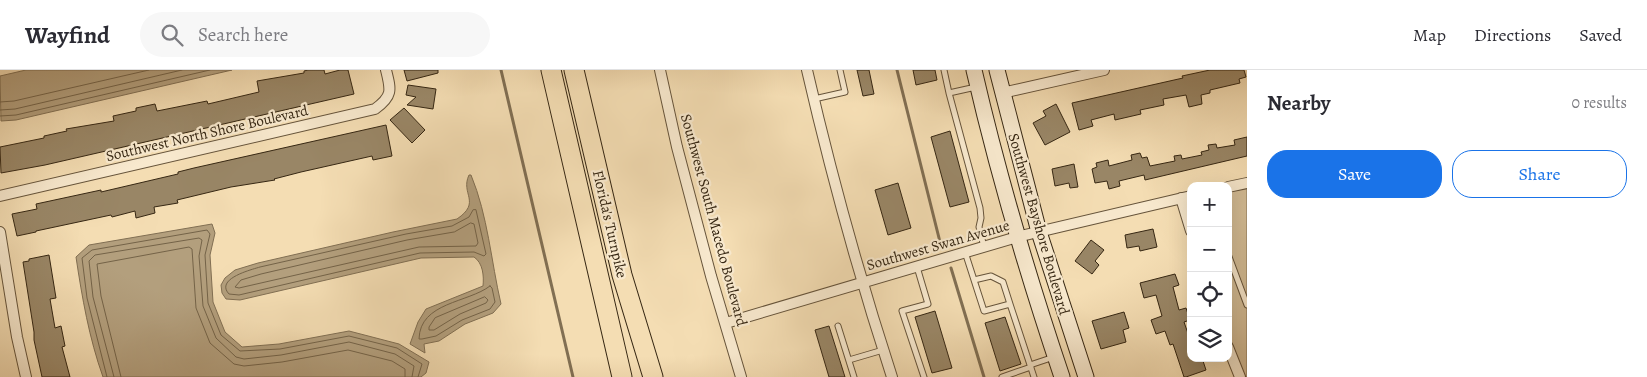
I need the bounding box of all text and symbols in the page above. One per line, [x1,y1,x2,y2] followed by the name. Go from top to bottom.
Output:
[140,12,490,57] search box
[25,19,110,51] text: Wayfind
[158,21,186,49] icon: search
[198,22,288,48] text: Search here
[1413,23,1446,47] text: Map
[1474,23,1551,47] text: Directions
[1579,23,1622,47] text: Saved
[1267,89,1330,117] text: Nearby
[1571,92,1627,114] text: 0 results
[104,100,311,166] street label: Southwest North Shore Boulevard
[676,112,752,329] street label: Southwest South Macedo Boulevard
[1003,131,1075,318] street label: Southwest Bayshore Boulevard
[1267,150,1442,198] button: Save
[1452,150,1627,198] button: Share
[588,168,632,280] street label: Florida's Turnpike
[1187,182,1232,362] map controls
[1187,182,1232,227] button: +
[864,215,1012,275] street label: Southwest Swan Avenue
[1187,227,1232,272] button: −
[1187,272,1232,317] button: locate
[1187,317,1232,362] button: layers

